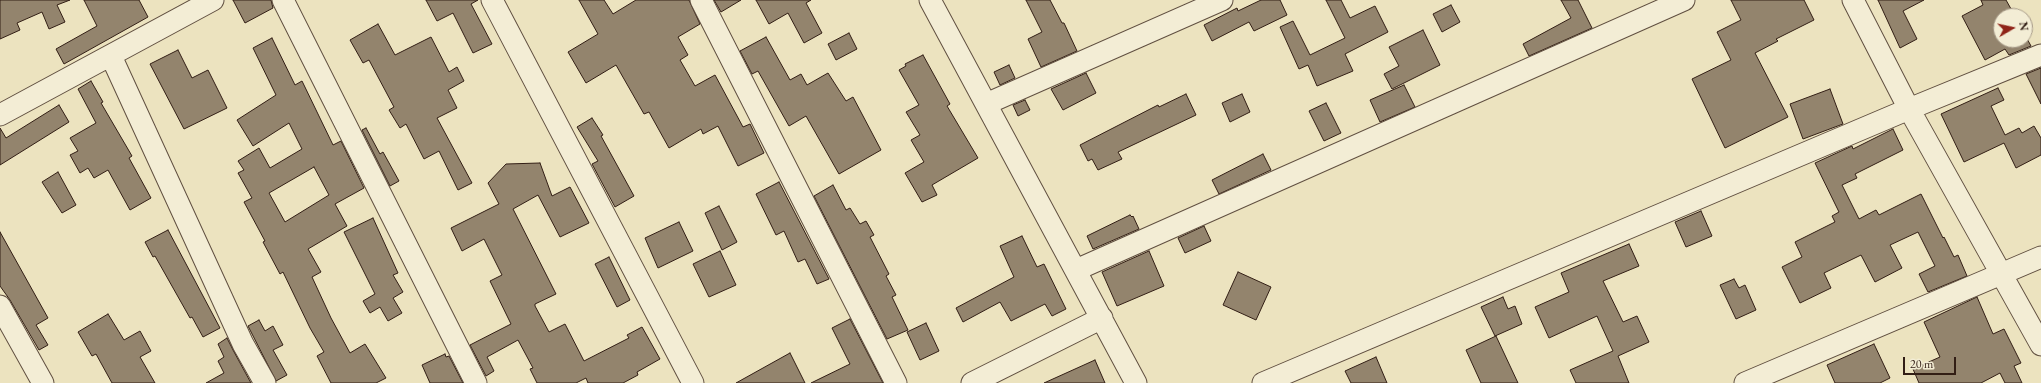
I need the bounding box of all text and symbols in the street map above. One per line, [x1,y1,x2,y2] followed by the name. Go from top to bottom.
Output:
[1993,8,2033,48] north arrow
[2016,21,2031,32] text: N
[1905,349,1958,375] scale bar
[1910,356,1933,372] text: 20 m

